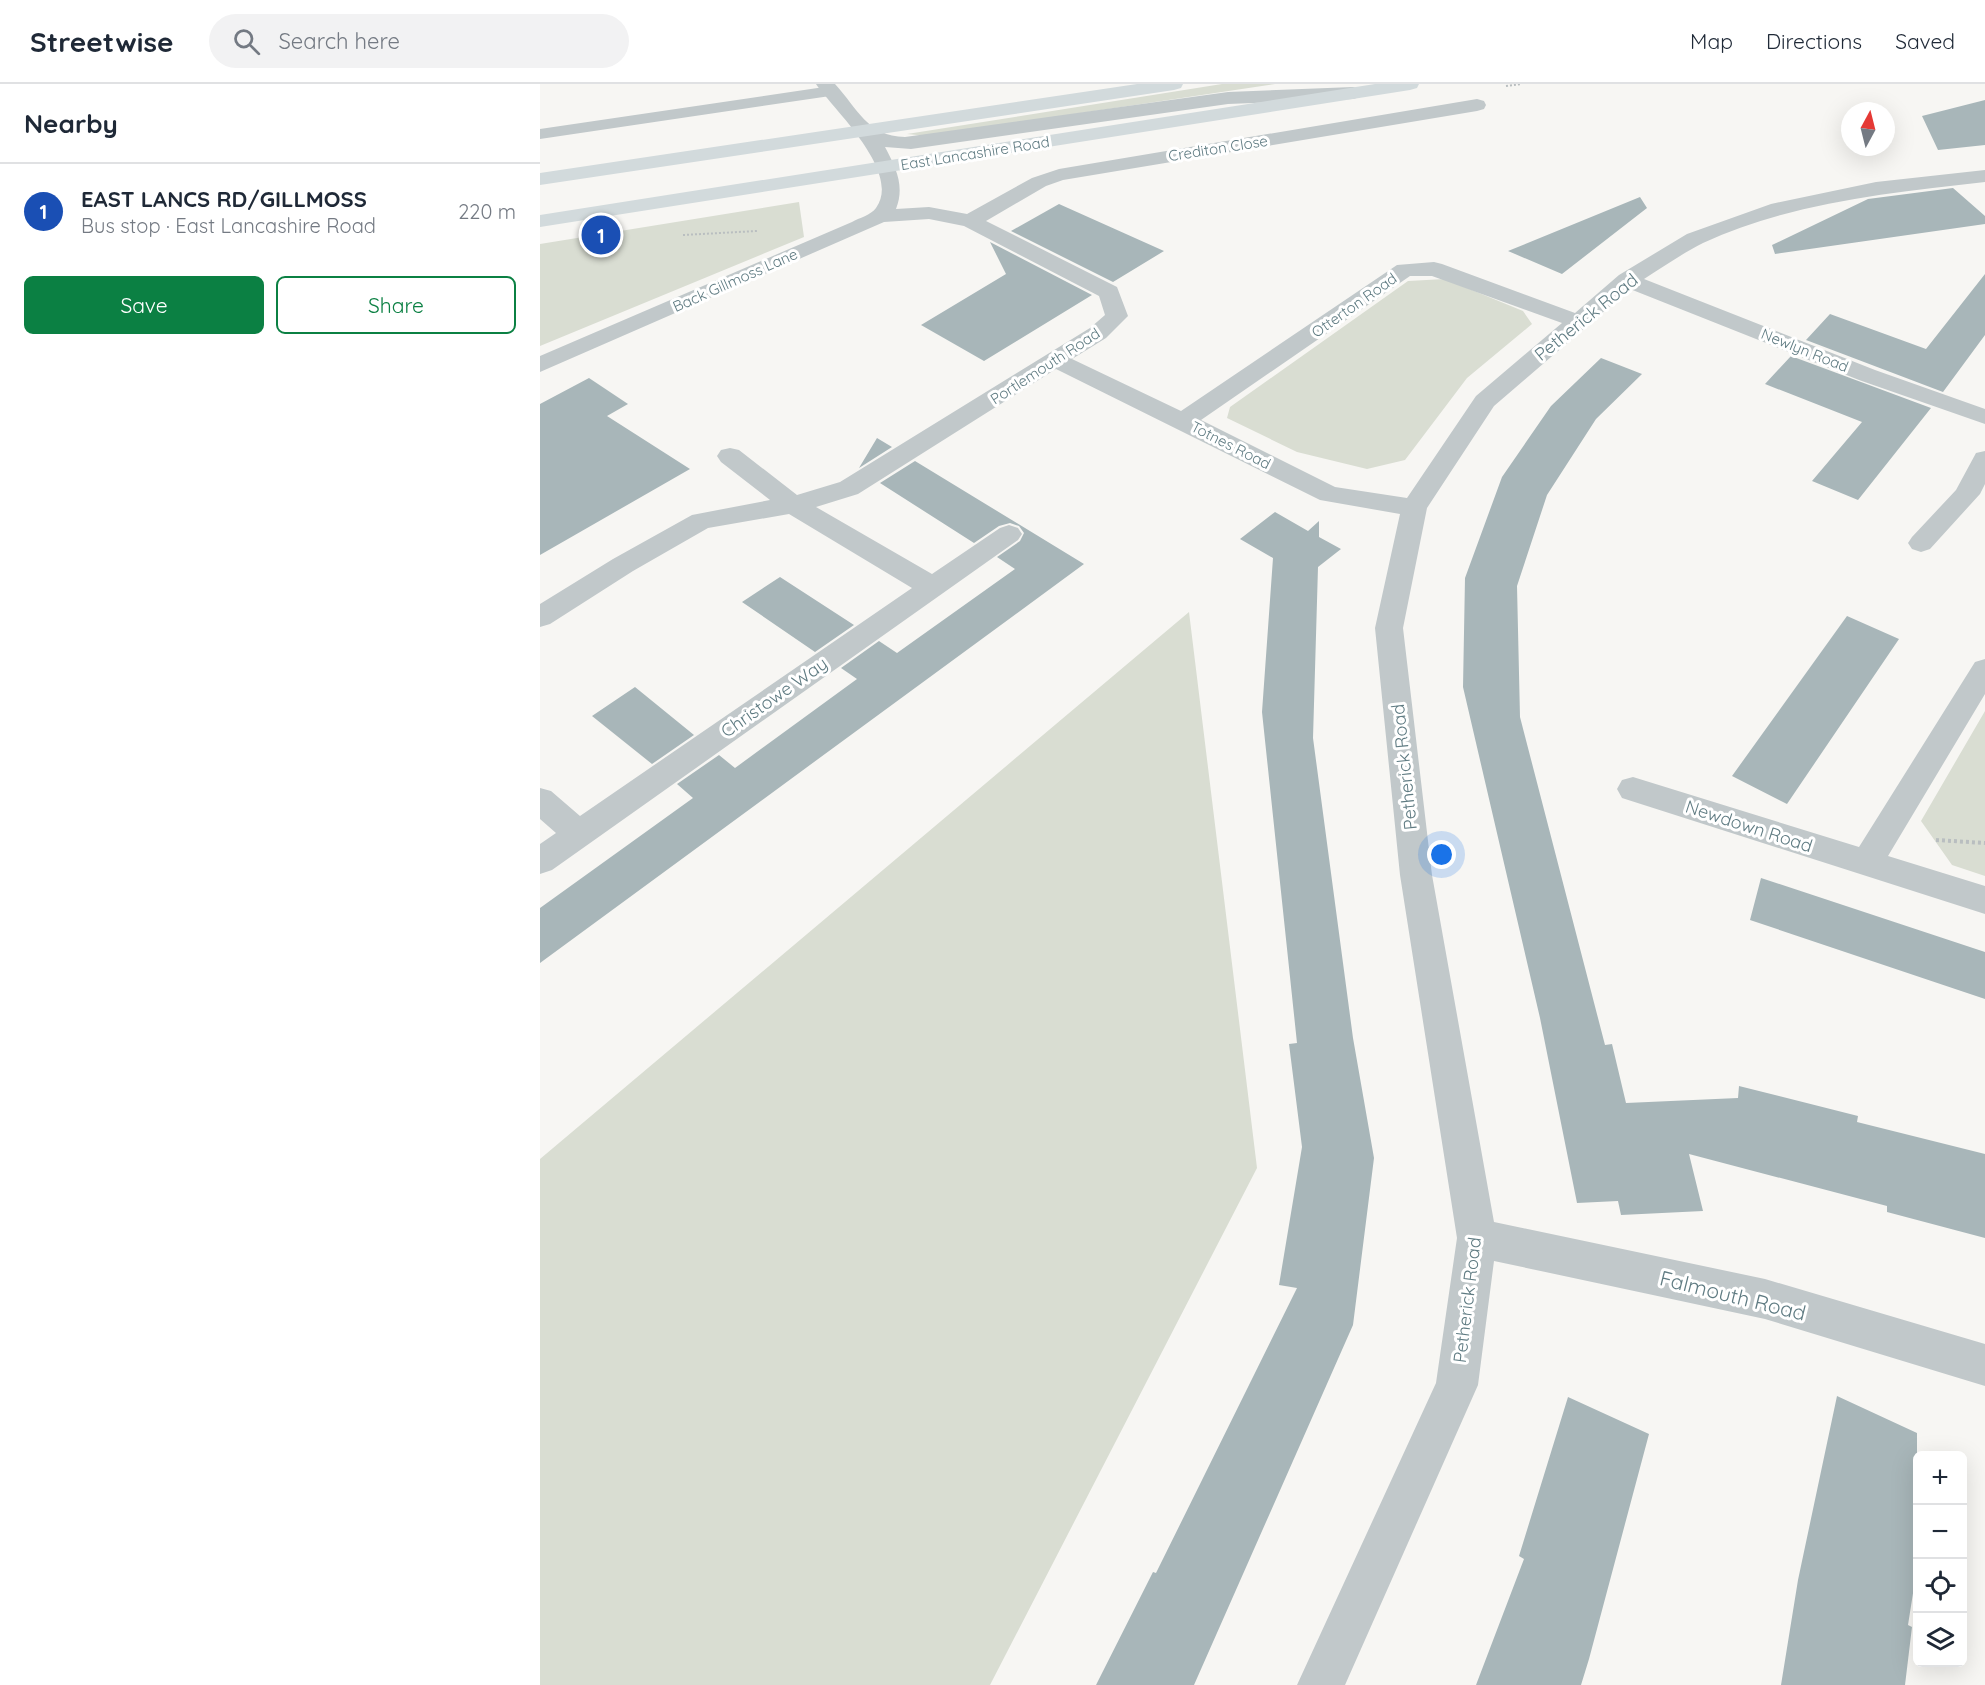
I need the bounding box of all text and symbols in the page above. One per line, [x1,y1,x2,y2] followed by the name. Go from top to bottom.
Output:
[209,14,629,68] search box
[30,24,173,59] text: Streetwise
[230,25,263,58] icon: search
[278,27,400,55] text: Search here
[1690,28,1733,54] text: Map
[1766,28,1862,54] text: Directions
[1895,28,1955,54] text: Saved
[1841,102,1895,156] north arrow
[24,107,118,140] text: Nearby
[1167,131,1269,165] street label: Crediton Close
[899,132,1051,174] street label: East Lancashire Road
[81,185,367,213] text: EAST LANCS RD/GILLMOSS
[40,199,47,224] text: 1
[458,199,516,224] text: 220 m
[582,212,620,258] pin: 1
[81,213,376,238] text: Bus stop · East Lancashire Road
[670,244,800,316] street label: Back Gillmoss Lane
[1530,268,1642,366] street label: Petherick Road
[1308,269,1400,341] street label: Otterton Road
[24,276,264,334] button: Save
[276,276,516,334] button: Share
[987,324,1103,408] street label: Portlemouth Road
[1759,324,1851,376] street label: Newlyn Road
[1188,417,1274,473] street label: Totnes Road
[716,652,832,742] street label: Christowe Way
[1386,703,1422,831] street label: Petherick Road
[1683,795,1815,857] street label: Newdown Road
[1427,840,1456,869] your location
[1448,1236,1486,1364] street label: Petherick Road
[1657,1264,1809,1326] street label: Falmouth Road
[1913,1451,1967,1667] map controls
[1913,1451,1967,1505] button: +
[1913,1505,1967,1559] button: −
[1913,1559,1967,1613] button: locate
[1913,1613,1967,1667] button: layers

